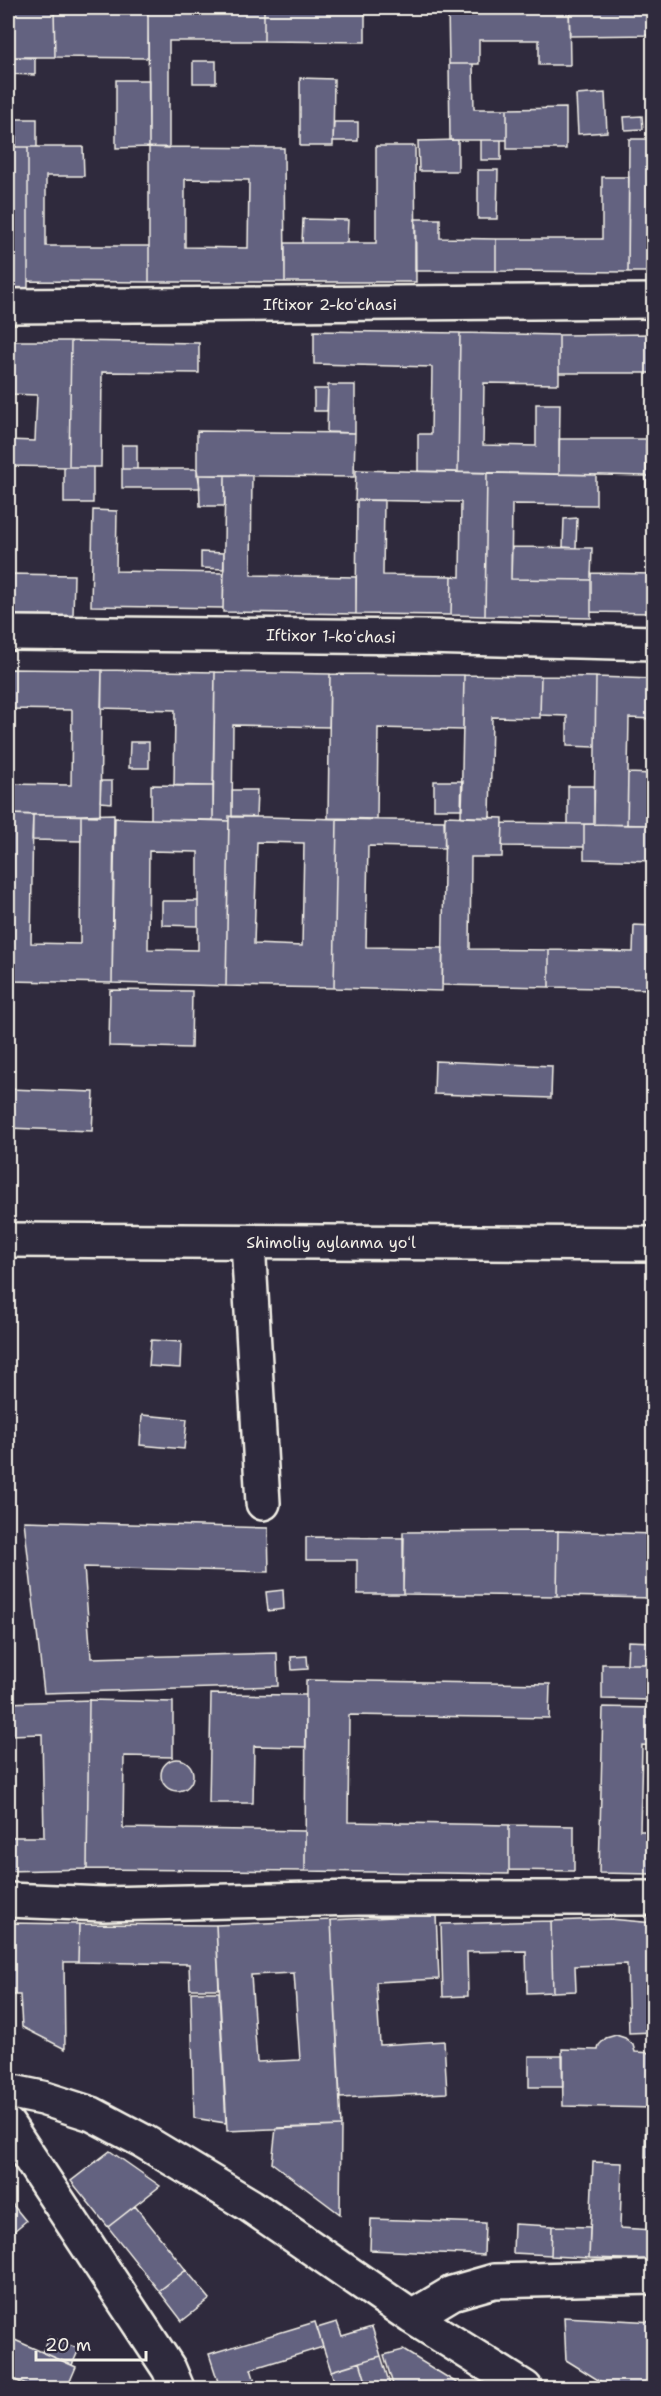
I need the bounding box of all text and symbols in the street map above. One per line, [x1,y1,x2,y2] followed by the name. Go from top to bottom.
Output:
[263,294,397,315] street label: Iftixor 2-koʻchasi
[266,624,396,648] street label: Iftixor 1-koʻchasi
[246,1232,416,1253] street label: Shimoliy aylanma yoʻl
[36,2324,146,2362] scale bar
[45,2333,91,2357] text: 20 m

